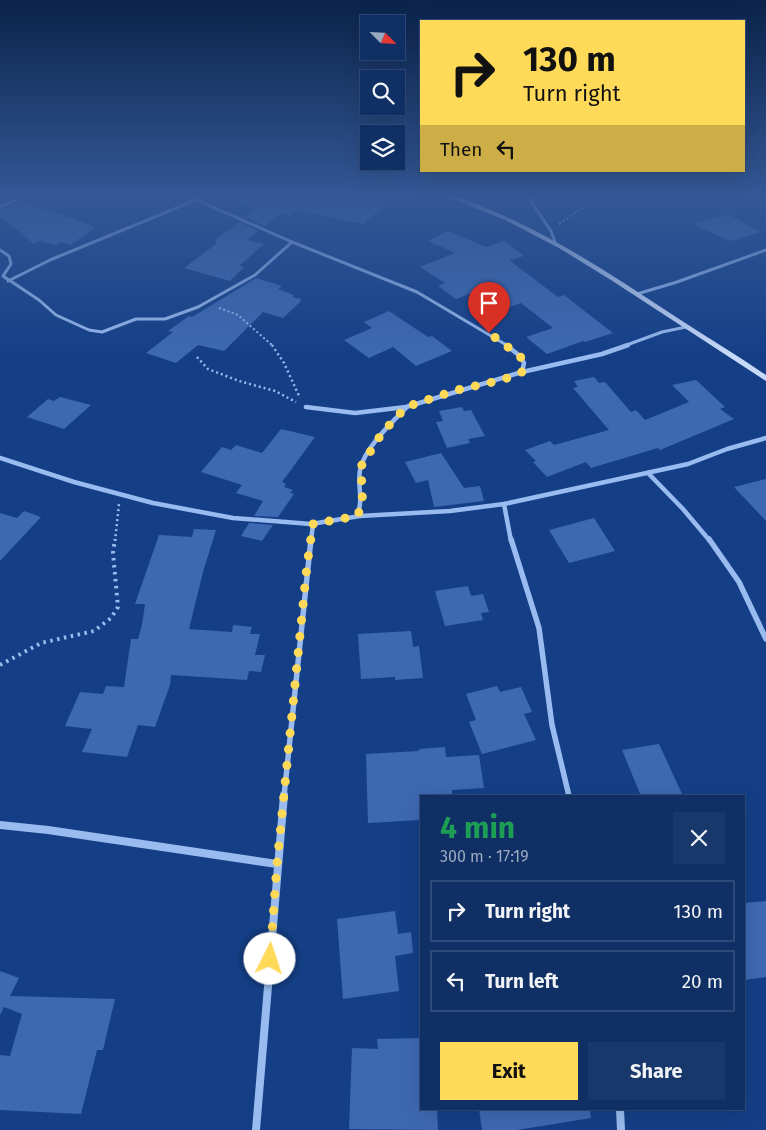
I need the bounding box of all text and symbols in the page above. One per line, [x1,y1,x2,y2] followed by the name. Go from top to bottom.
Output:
[360,15,405,60] north arrow
[360,15,405,170] map controls
[523,38,616,80] text: 130 m
[440,40,505,105] icon: right
[360,70,405,115] button: search
[523,80,620,107] text: Turn right
[360,125,405,170] button: layers
[492,135,520,163] icon: left
[440,138,482,161] text: Then
[468,282,510,333] pin
[475,289,503,317] icon: arrive
[440,810,515,846] text: 4 min
[673,812,725,864] button: close
[440,847,529,866] text: 300 m · 17:19
[442,897,470,925] icon: right
[485,900,570,923] text: Turn right
[673,900,723,923] text: 130 m
[243,932,295,984] position arrow
[442,967,470,995] icon: left
[485,970,559,993] text: Turn left
[682,970,723,993] text: 20 m
[440,1042,578,1100] button: Exit
[588,1042,725,1100] button: Share

